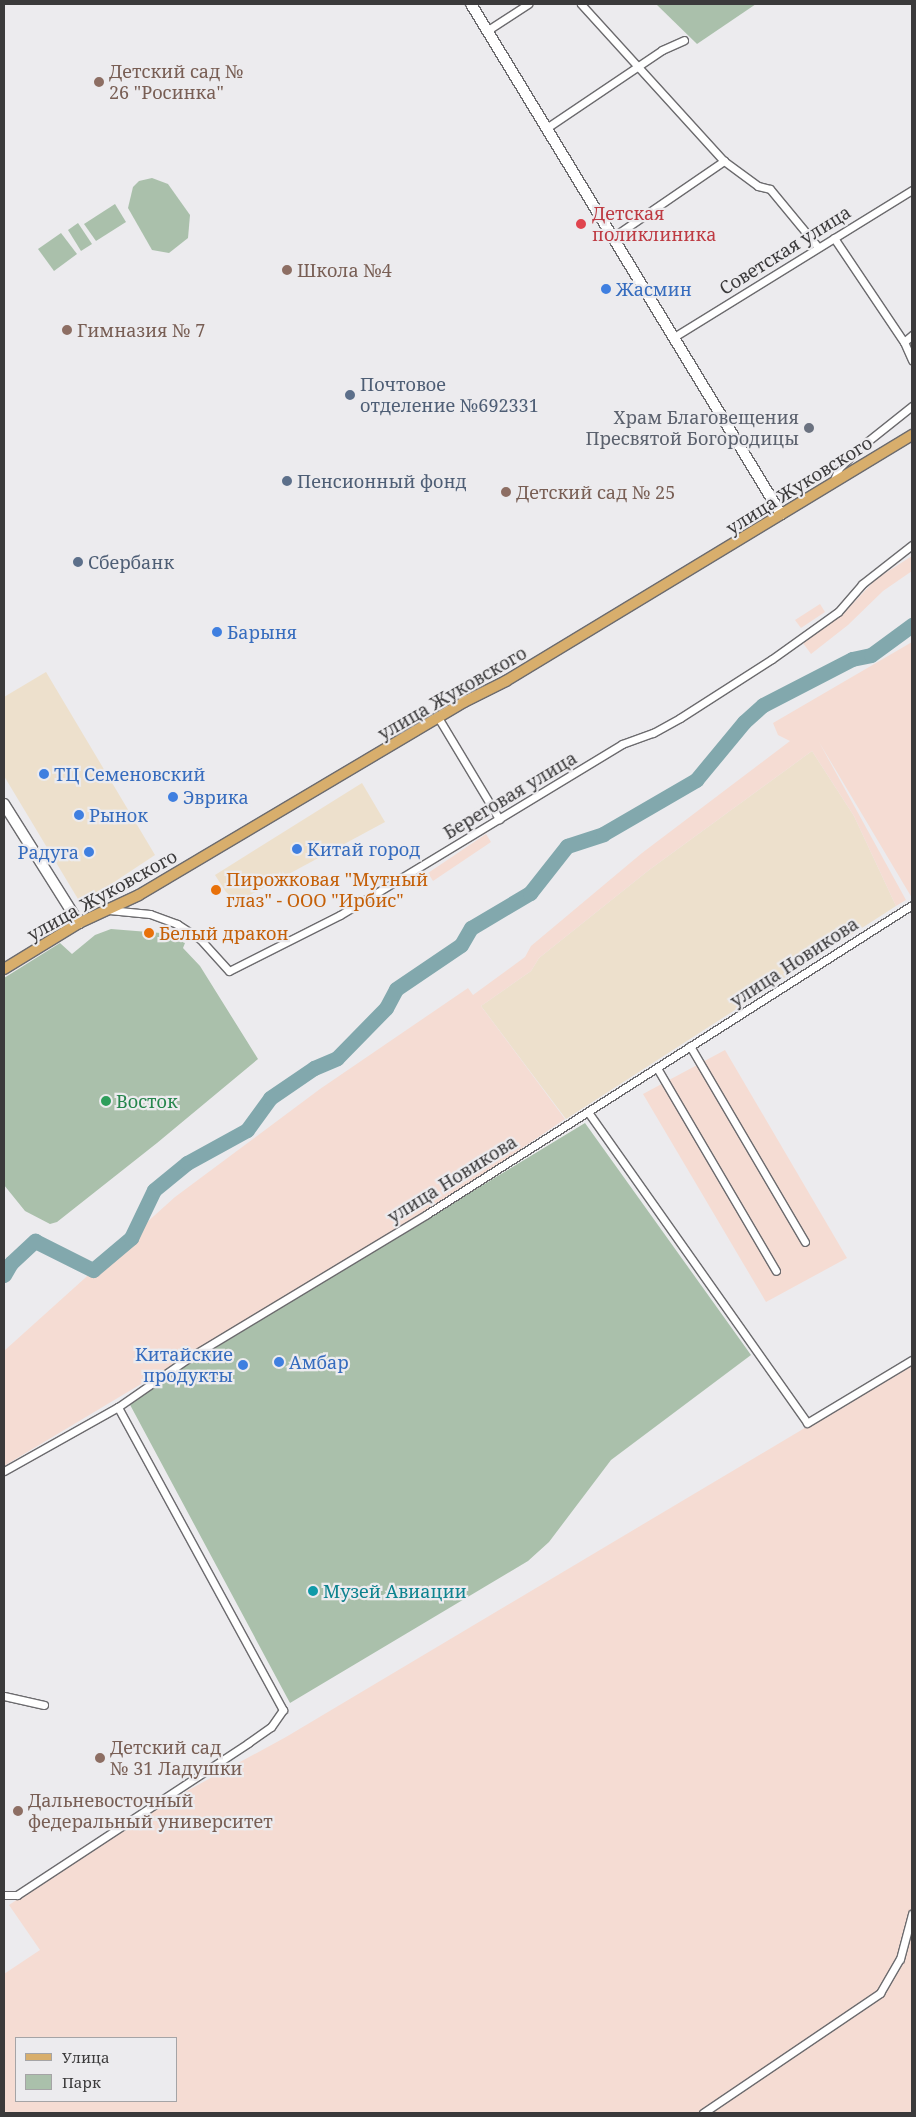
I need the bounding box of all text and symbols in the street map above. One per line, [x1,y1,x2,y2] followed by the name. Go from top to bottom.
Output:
[109,61,243,104] place label: Детский сад № 26 "Росинка"
[93,76,105,88] marker: Детский сад № 26 "Росинка"
[715,201,855,299] street label: Советская улица
[592,203,716,245] place label: Детская поликлиника
[574,217,588,231] marker: Детская поликлиника
[297,259,392,281] place label: Школа №4
[281,264,293,276] marker: Школа №4
[616,278,692,300] place label: Жасмин
[600,283,612,295] marker: Жасмин
[77,319,205,341] place label: Гимназия № 7
[61,324,73,336] marker: Гимназия № 7
[360,374,539,416] place label: Почтовое отделение №692331
[344,389,356,401] marker: Почтовое отделение №692331
[585,407,799,449] place label: Храм Благовещения Пресвятой Богородицы
[803,422,815,434] marker: Храм Благовещения Пресвятой Богородицы
[722,431,876,539] street label: улица Жуковского
[297,470,467,492] place label: Пенсионный фонд
[281,475,293,487] marker: Пенсионный фонд
[516,481,675,503] place label: Детский сад № 25
[500,486,512,498] marker: Детский сад № 25
[88,551,174,573] place label: Сбербанк
[72,556,84,568] marker: Сбербанк
[227,621,297,643] place label: Барыня
[211,626,223,638] marker: Барыня
[374,642,530,744] street label: улица Жуковского
[439,747,581,843] street label: Береговая улица
[54,763,205,785] place label: ТЦ Семеновский
[38,768,50,780] marker: ТЦ Семеновский
[183,786,249,808] place label: Эврика
[167,791,179,803] marker: Эврика
[89,804,148,826] place label: Рынок
[73,809,85,821] marker: Рынок
[307,838,420,860] place label: Китай город
[18,841,79,863] place label: Радуга
[291,843,303,855] marker: Китай город
[23,845,181,945] street label: улица Жуковского
[83,846,95,858] marker: Радуга
[226,869,428,912] place label: Пирожковая "Мутный глаз" - ООО "Ирбис"
[210,884,222,896] marker: Пирожковая "Мутный глаз" - ООО "Ирбис"
[726,913,862,1011] street label: улица Новикова
[159,922,289,944] place label: Белый дракон
[143,927,155,939] marker: Белый дракон
[116,1090,178,1112] place label: Восток
[100,1095,112,1107] marker: Восток
[383,1131,521,1227] street label: улица Новикова
[135,1344,233,1386] place label: Китайские продукты
[289,1351,349,1373] place label: Амбар
[273,1356,285,1368] marker: Амбар
[237,1359,249,1371] marker: Китайские продукты
[323,1580,467,1602] place label: Музей Авиации
[307,1585,319,1597] marker: Музей Авиации
[110,1737,243,1780] place label: Детский сад № 31 Ладушки
[94,1752,106,1764] marker: Детский сад № 31 Ладушки
[28,1790,273,1832] place label: Дальневосточный федеральный университет
[12,1805,24,1817] marker: Дальневосточный федеральный университет
[15,2037,178,2102] legend
[62,2047,110,2067] text: Улица
[62,2072,101,2092] text: Парк

